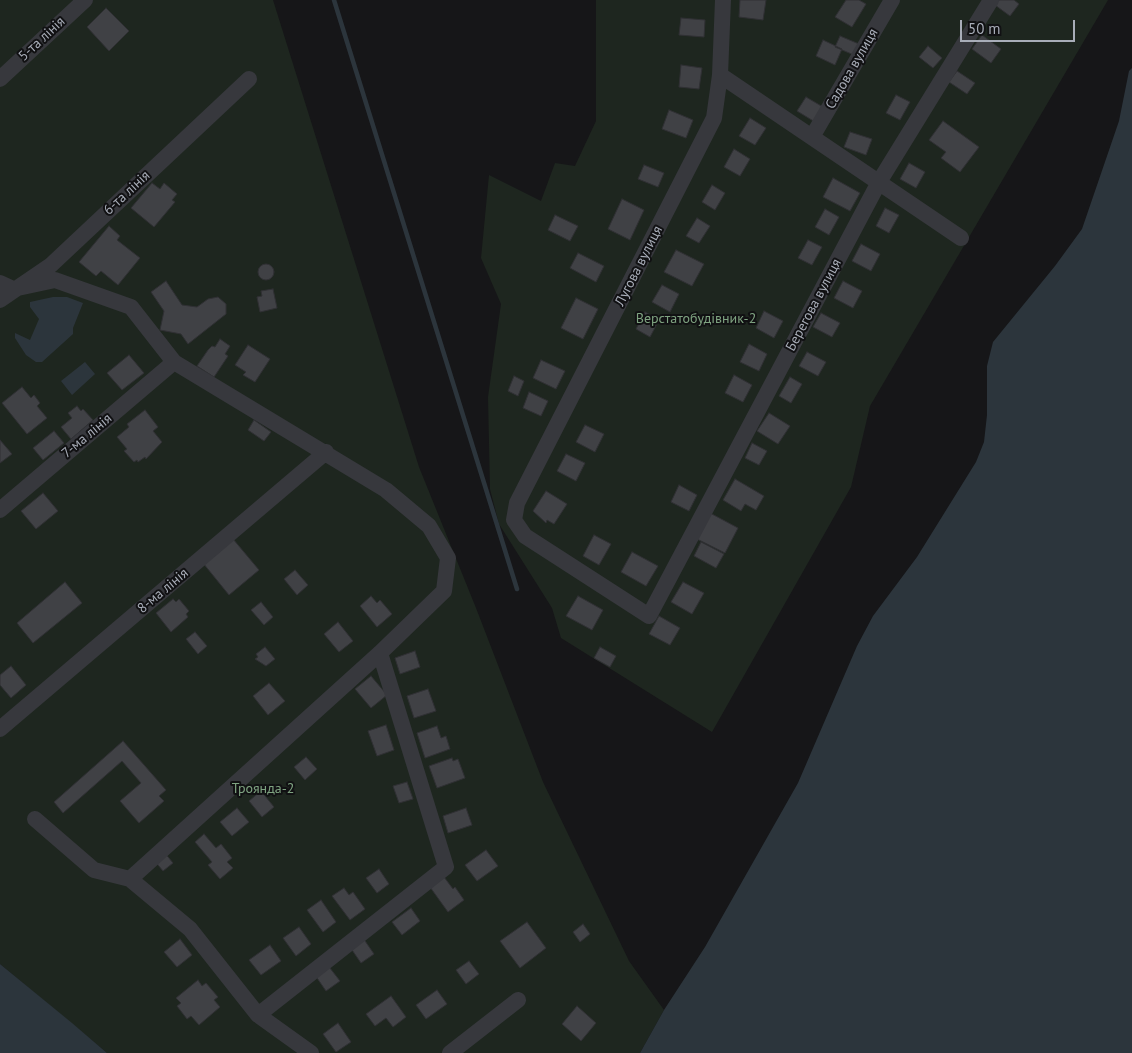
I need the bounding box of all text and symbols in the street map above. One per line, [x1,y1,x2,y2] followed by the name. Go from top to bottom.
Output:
[962,10,1077,42] scale bar
[15,13,69,65] street label: 5-та лінія
[968,19,1001,38] text: 50 m
[822,26,882,112] street label: Садова вулиця
[100,167,154,219] street label: 6-та лінія
[612,223,666,309] street label: Лугова вулиця
[783,256,845,354] street label: Берегова вулиця
[636,311,756,327] park label: Верстатобудівник-2
[59,410,115,462] street label: 7-ма лінія
[134,565,192,617] street label: 8-ма лінія
[232,781,294,797] park label: Троянда-2

